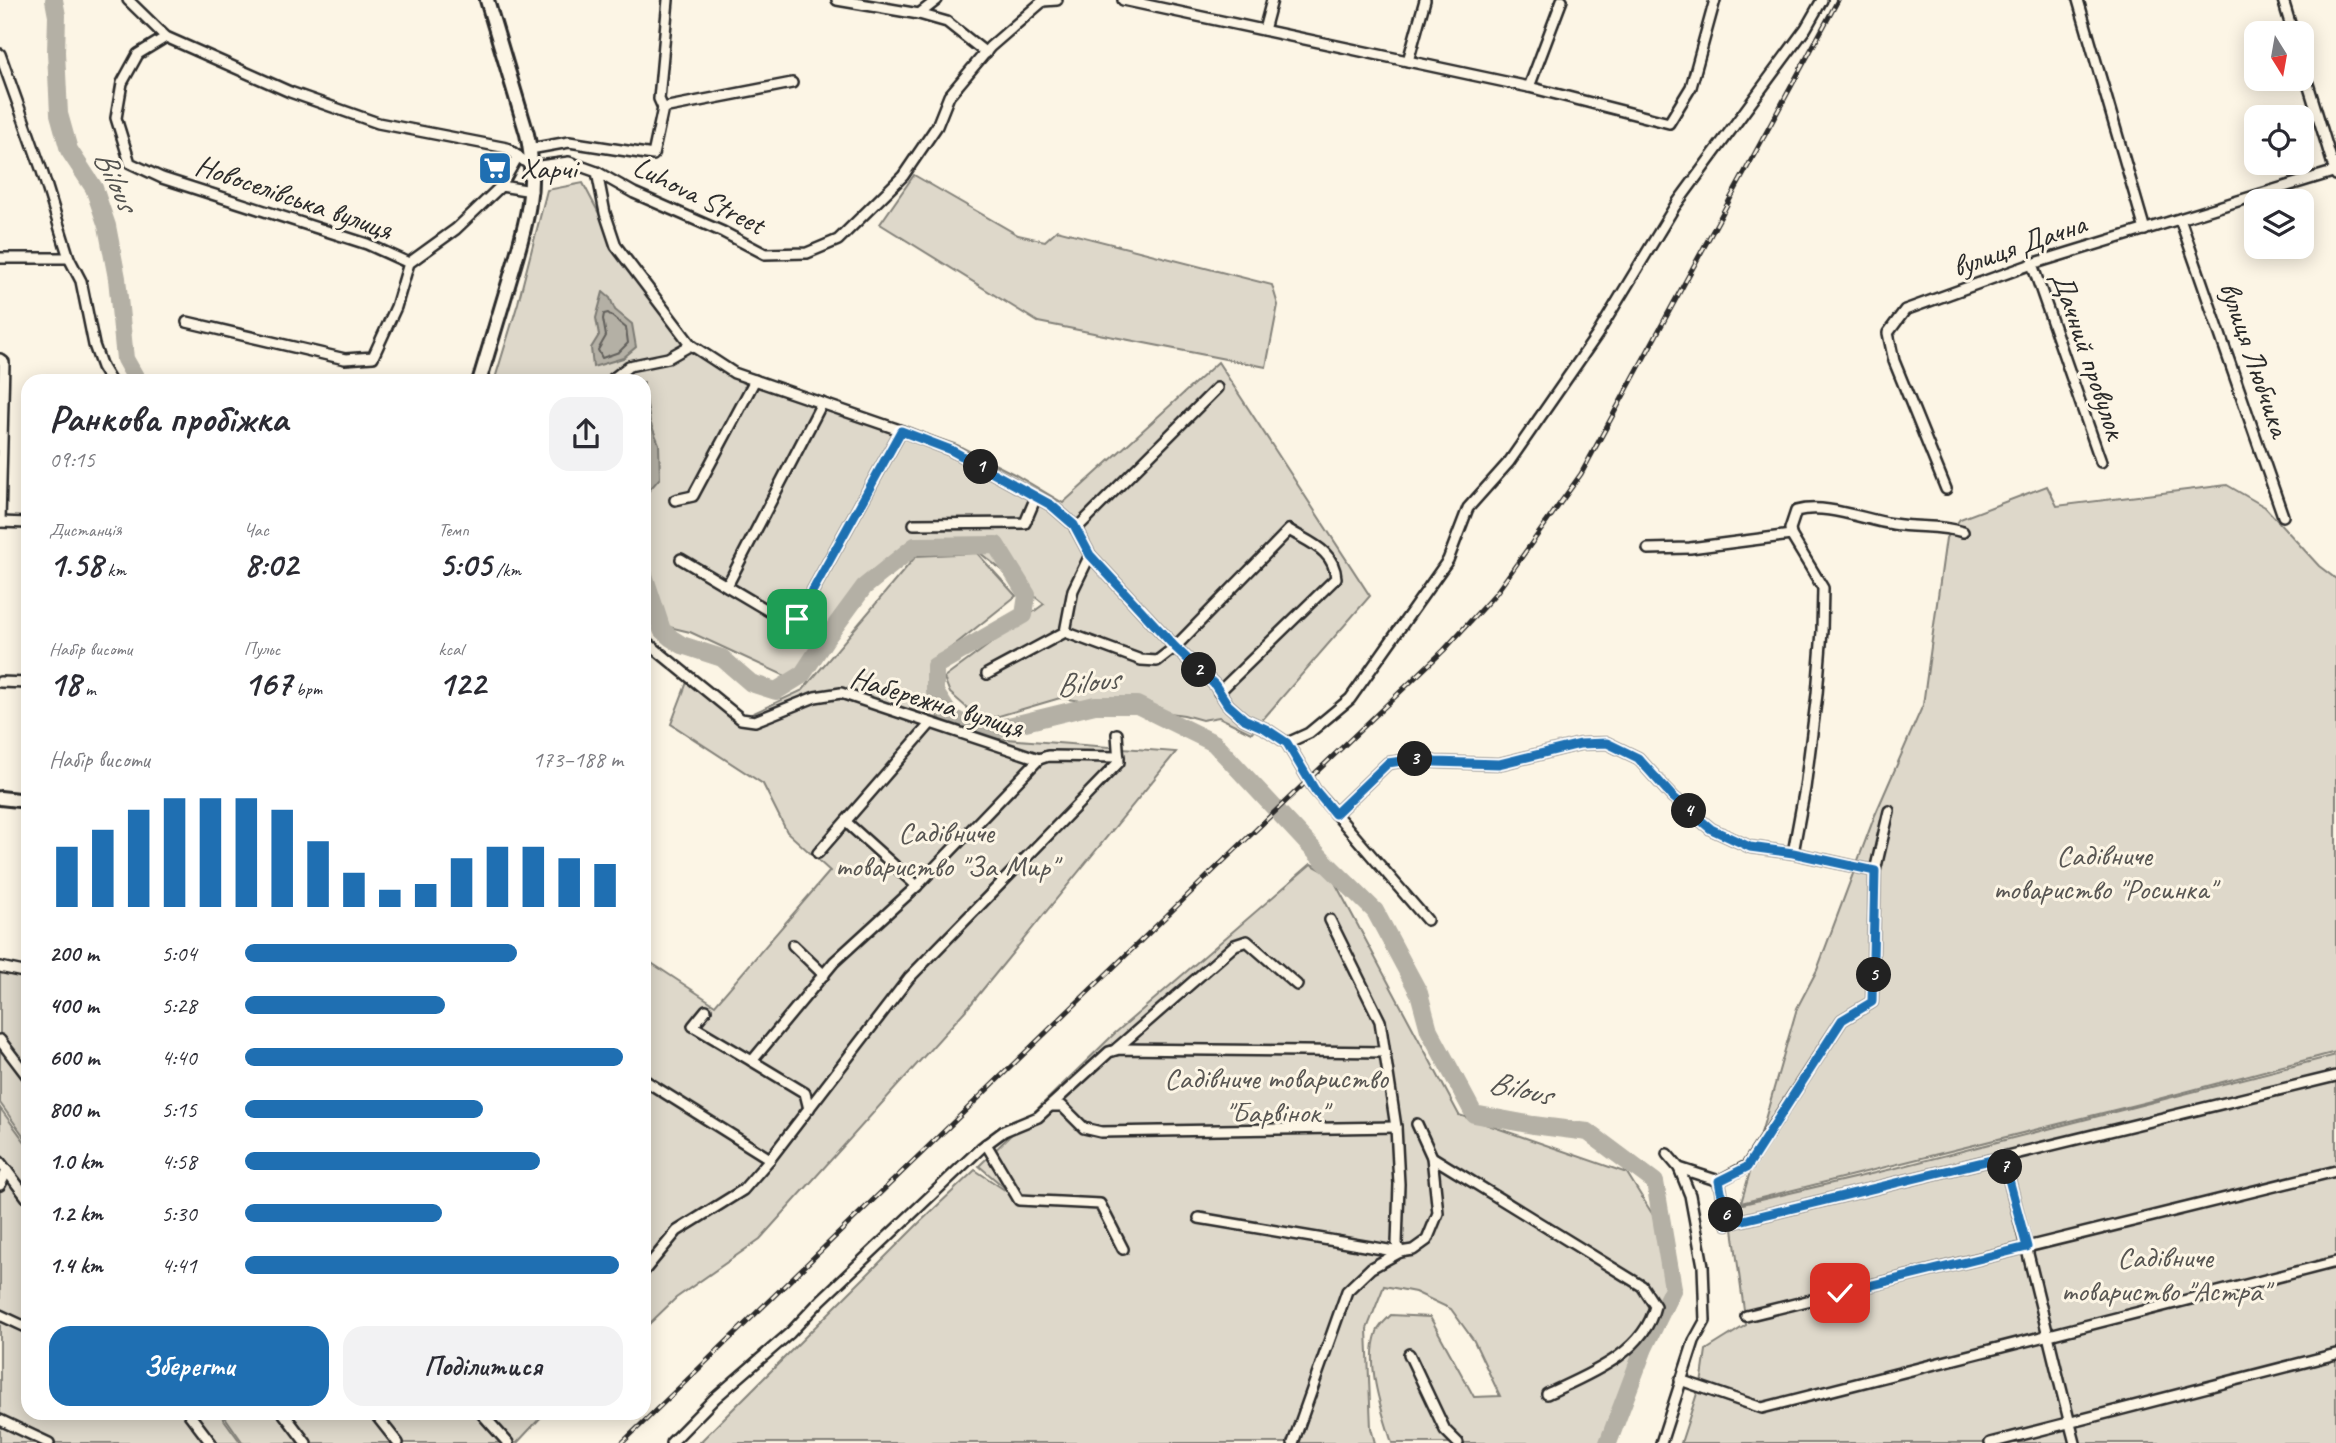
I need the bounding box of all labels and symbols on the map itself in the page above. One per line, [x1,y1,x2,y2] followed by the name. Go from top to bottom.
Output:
[2244,21,2314,91] north arrow
[84,143,150,222] water label: Bilous
[191,146,398,249] street label: Новоселівська вулиця
[627,147,774,244] street label: Luhova Street
[476,149,514,187] supermarket icon: Харчі
[520,149,580,187] place label: Харчі
[1947,204,2093,286] street label: вулиця Дачна
[2043,267,2136,445] street label: Дачний провулок
[2211,276,2300,444] street label: вулиця Любчика
[964,449,998,484] pin: 1
[767,589,827,649] pin
[1182,652,1216,688] pin: 2
[1054,657,1126,706] water label: Bilous
[846,658,1029,747] street label: Набережна вулиця
[1398,742,1432,776] pin: 3
[1672,794,1706,828] pin: 4
[835,813,1063,885] park label: Садівниче товариство "За Мир"
[1993,836,2221,908] park label: Садівниче товариство "Росинка"
[1856,958,1892,992] pin: 5
[1164,1059,1389,1131] park label: Садівниче товариство "Барвінок"
[1485,1061,1560,1116] water label: Bilous
[1988,1150,2022,1184] pin: 7
[1708,1198,1744,1232] pin: 6
[2061,1238,2275,1310] park label: Садівниче товариство "Астра"
[1810,1263,1870,1323] pin

